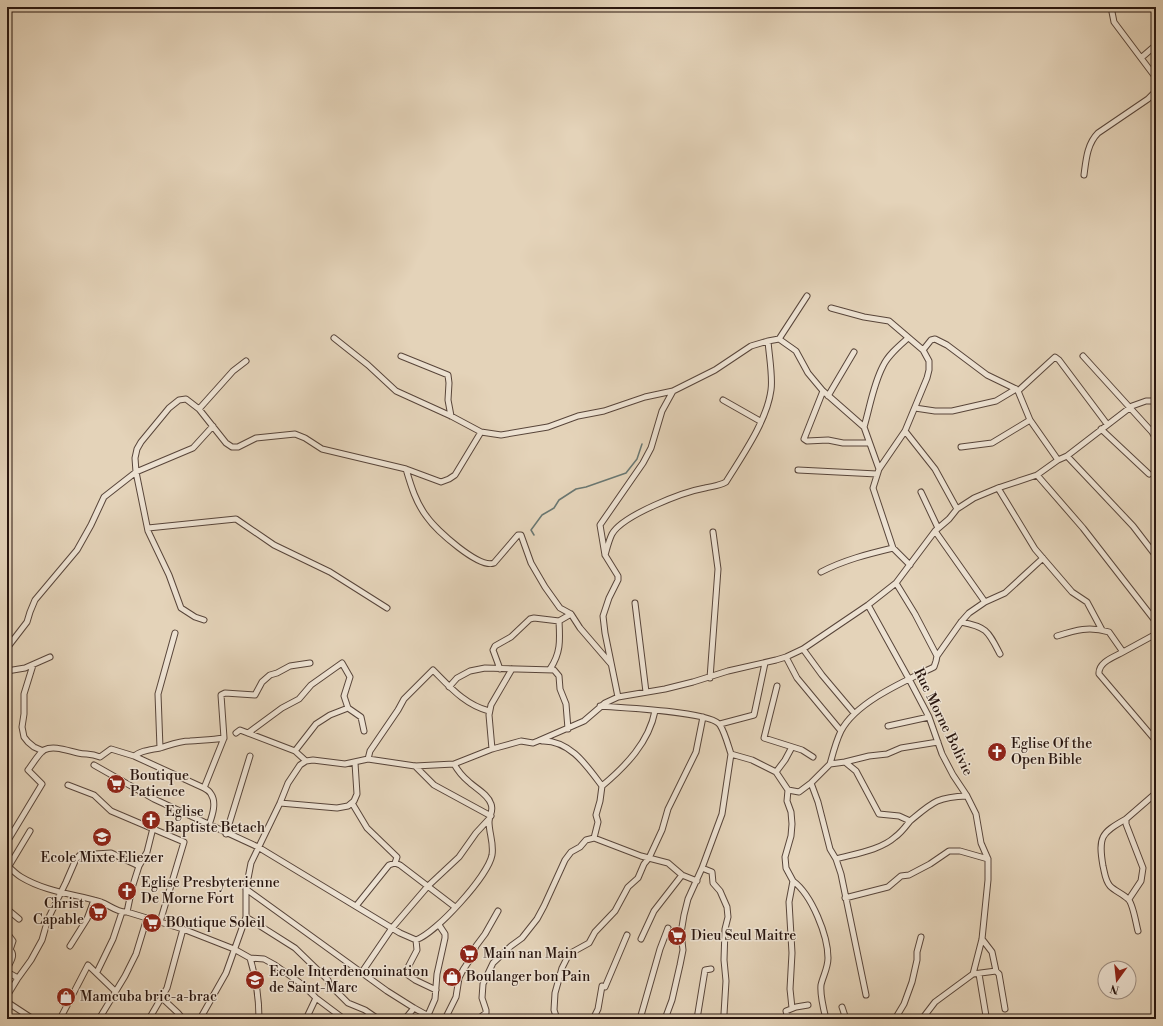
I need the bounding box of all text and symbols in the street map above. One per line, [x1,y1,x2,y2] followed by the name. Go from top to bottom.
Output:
[909,665,977,779] street label: Rue Morne Bolivie
[1011,735,1092,769] place label: Eglise Of the Open Bible
[986,741,1008,763] church icon: Eglise Of the Open Bible
[129,767,189,801] place label: Boutique Patience
[105,773,127,795] supermarket icon: Boutique Patience
[164,803,266,837] place label: Eglise Baptiste Betach
[140,809,162,831] church icon: Eglise Baptiste Betach
[91,826,113,848] school or university icon: Ecole Mixte Eliezer
[41,849,163,867] place label: Ecole Mixte Eliezer
[141,874,280,908] place label: Eglise Presbyterienne De Morne Fort
[116,880,138,902] church icon: Eglise Presbyterienne De Morne Fort
[33,895,84,929] place label: Christ Capable
[87,901,109,923] supermarket icon: Christ Capable
[141,912,163,934] supermarket icon: B0utique Soleil
[165,914,265,932] place label: B0utique Soleil
[666,925,688,947] supermarket icon: Dieu Seul Maitre
[691,927,796,945] place label: Dieu Seul Maitre
[458,943,480,965] supermarket icon: Main nan Main
[483,945,578,963] place label: Main nan Main
[1097,960,1137,1000] north arrow
[269,963,429,997] place label: Ecole Interdenomination de Saint-Marc
[441,966,463,988] shop icon: Boulanger bon Pain
[465,968,591,986] place label: Boulanger bon Pain
[244,969,266,991] school or university icon: Ecole Interdenomination de Saint-Marc
[1108,981,1121,997] text: N
[55,986,77,1008] shop icon: Mamcuba bric-a-brac
[80,988,217,1006] place label: Mamcuba bric-a-brac

